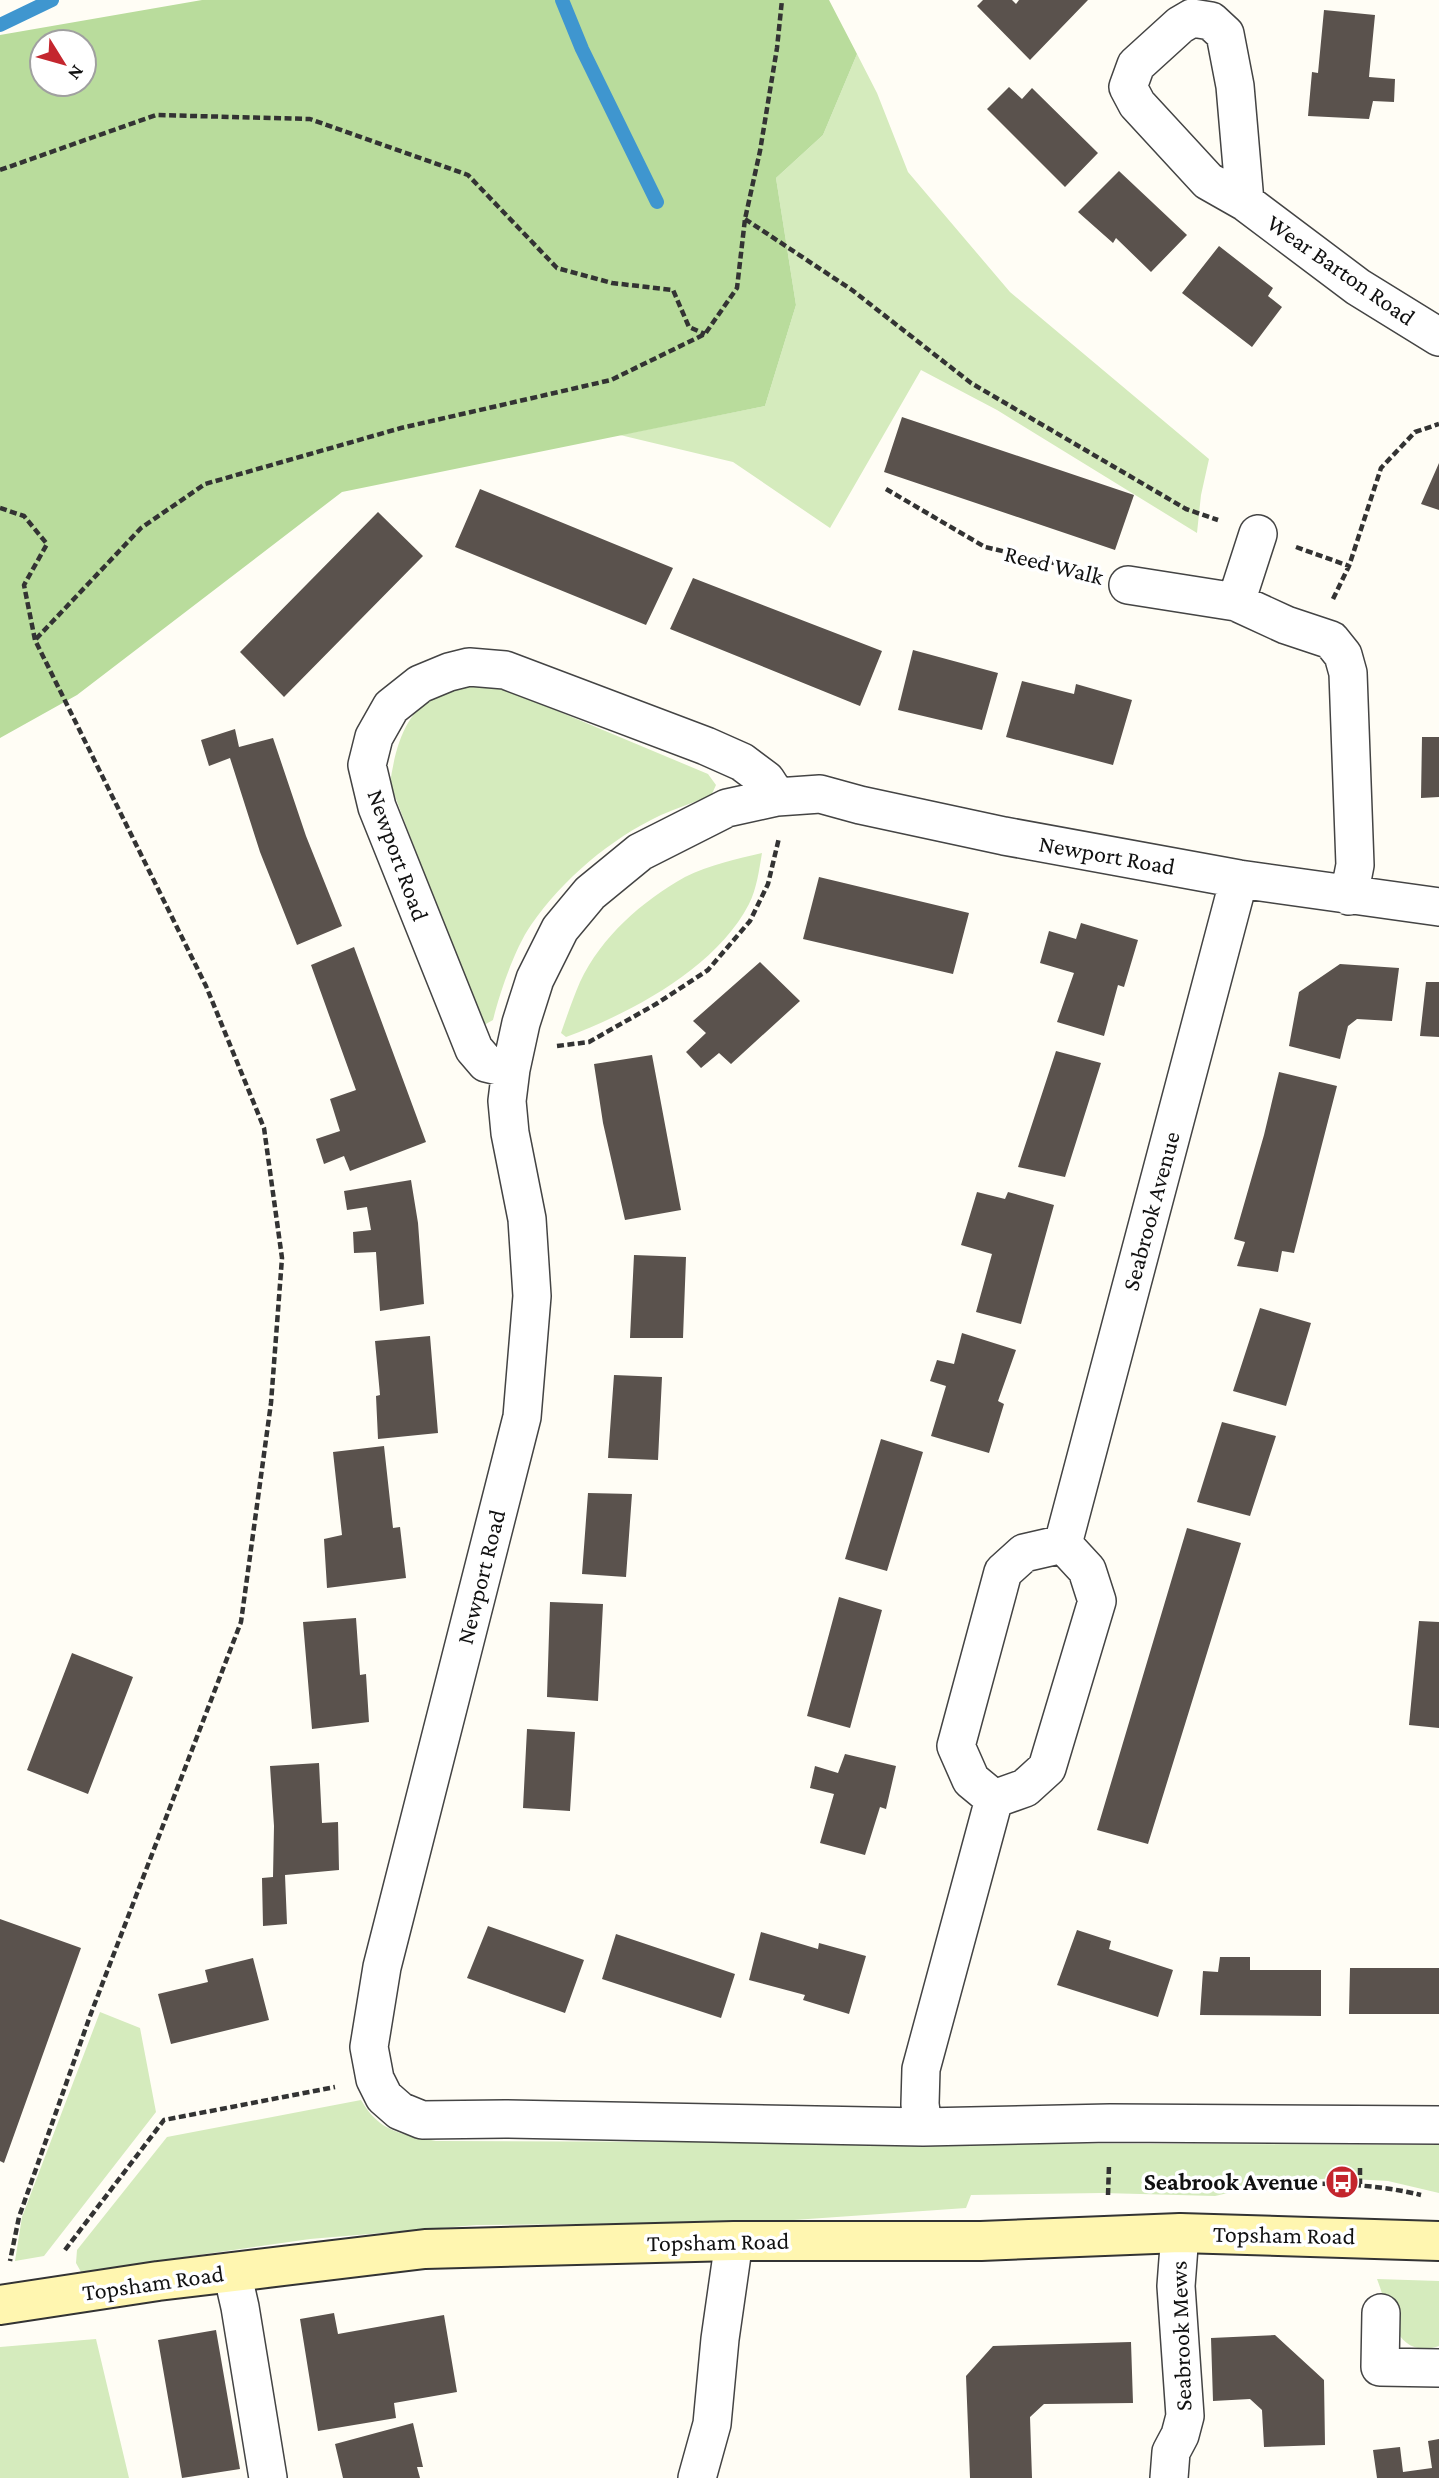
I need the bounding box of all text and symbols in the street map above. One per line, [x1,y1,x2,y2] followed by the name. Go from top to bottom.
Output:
[28,28,98,98] north arrow
[64,61,88,84] text: N
[1262,209,1421,331] street label: Wear Barton Road
[1002,539,1107,590] street label: Reed Walk
[362,785,435,925] street label: Newport Road
[1037,829,1178,880] street label: Newport Road
[1116,1128,1185,1293] street label: Seabrook Avenue
[451,1506,510,1647] street label: Newport Road
[1323,2163,1361,2201] bus stop icon: Seabrook Avenue
[1144,2168,1318,2195] place label: Seabrook Avenue
[1213,2220,1356,2249] street label: Topsham Road
[647,2227,790,2256] street label: Topsham Road
[81,2259,226,2306] street label: Topsham Road
[1164,2260,1197,2412] street label: Seabrook Mews

